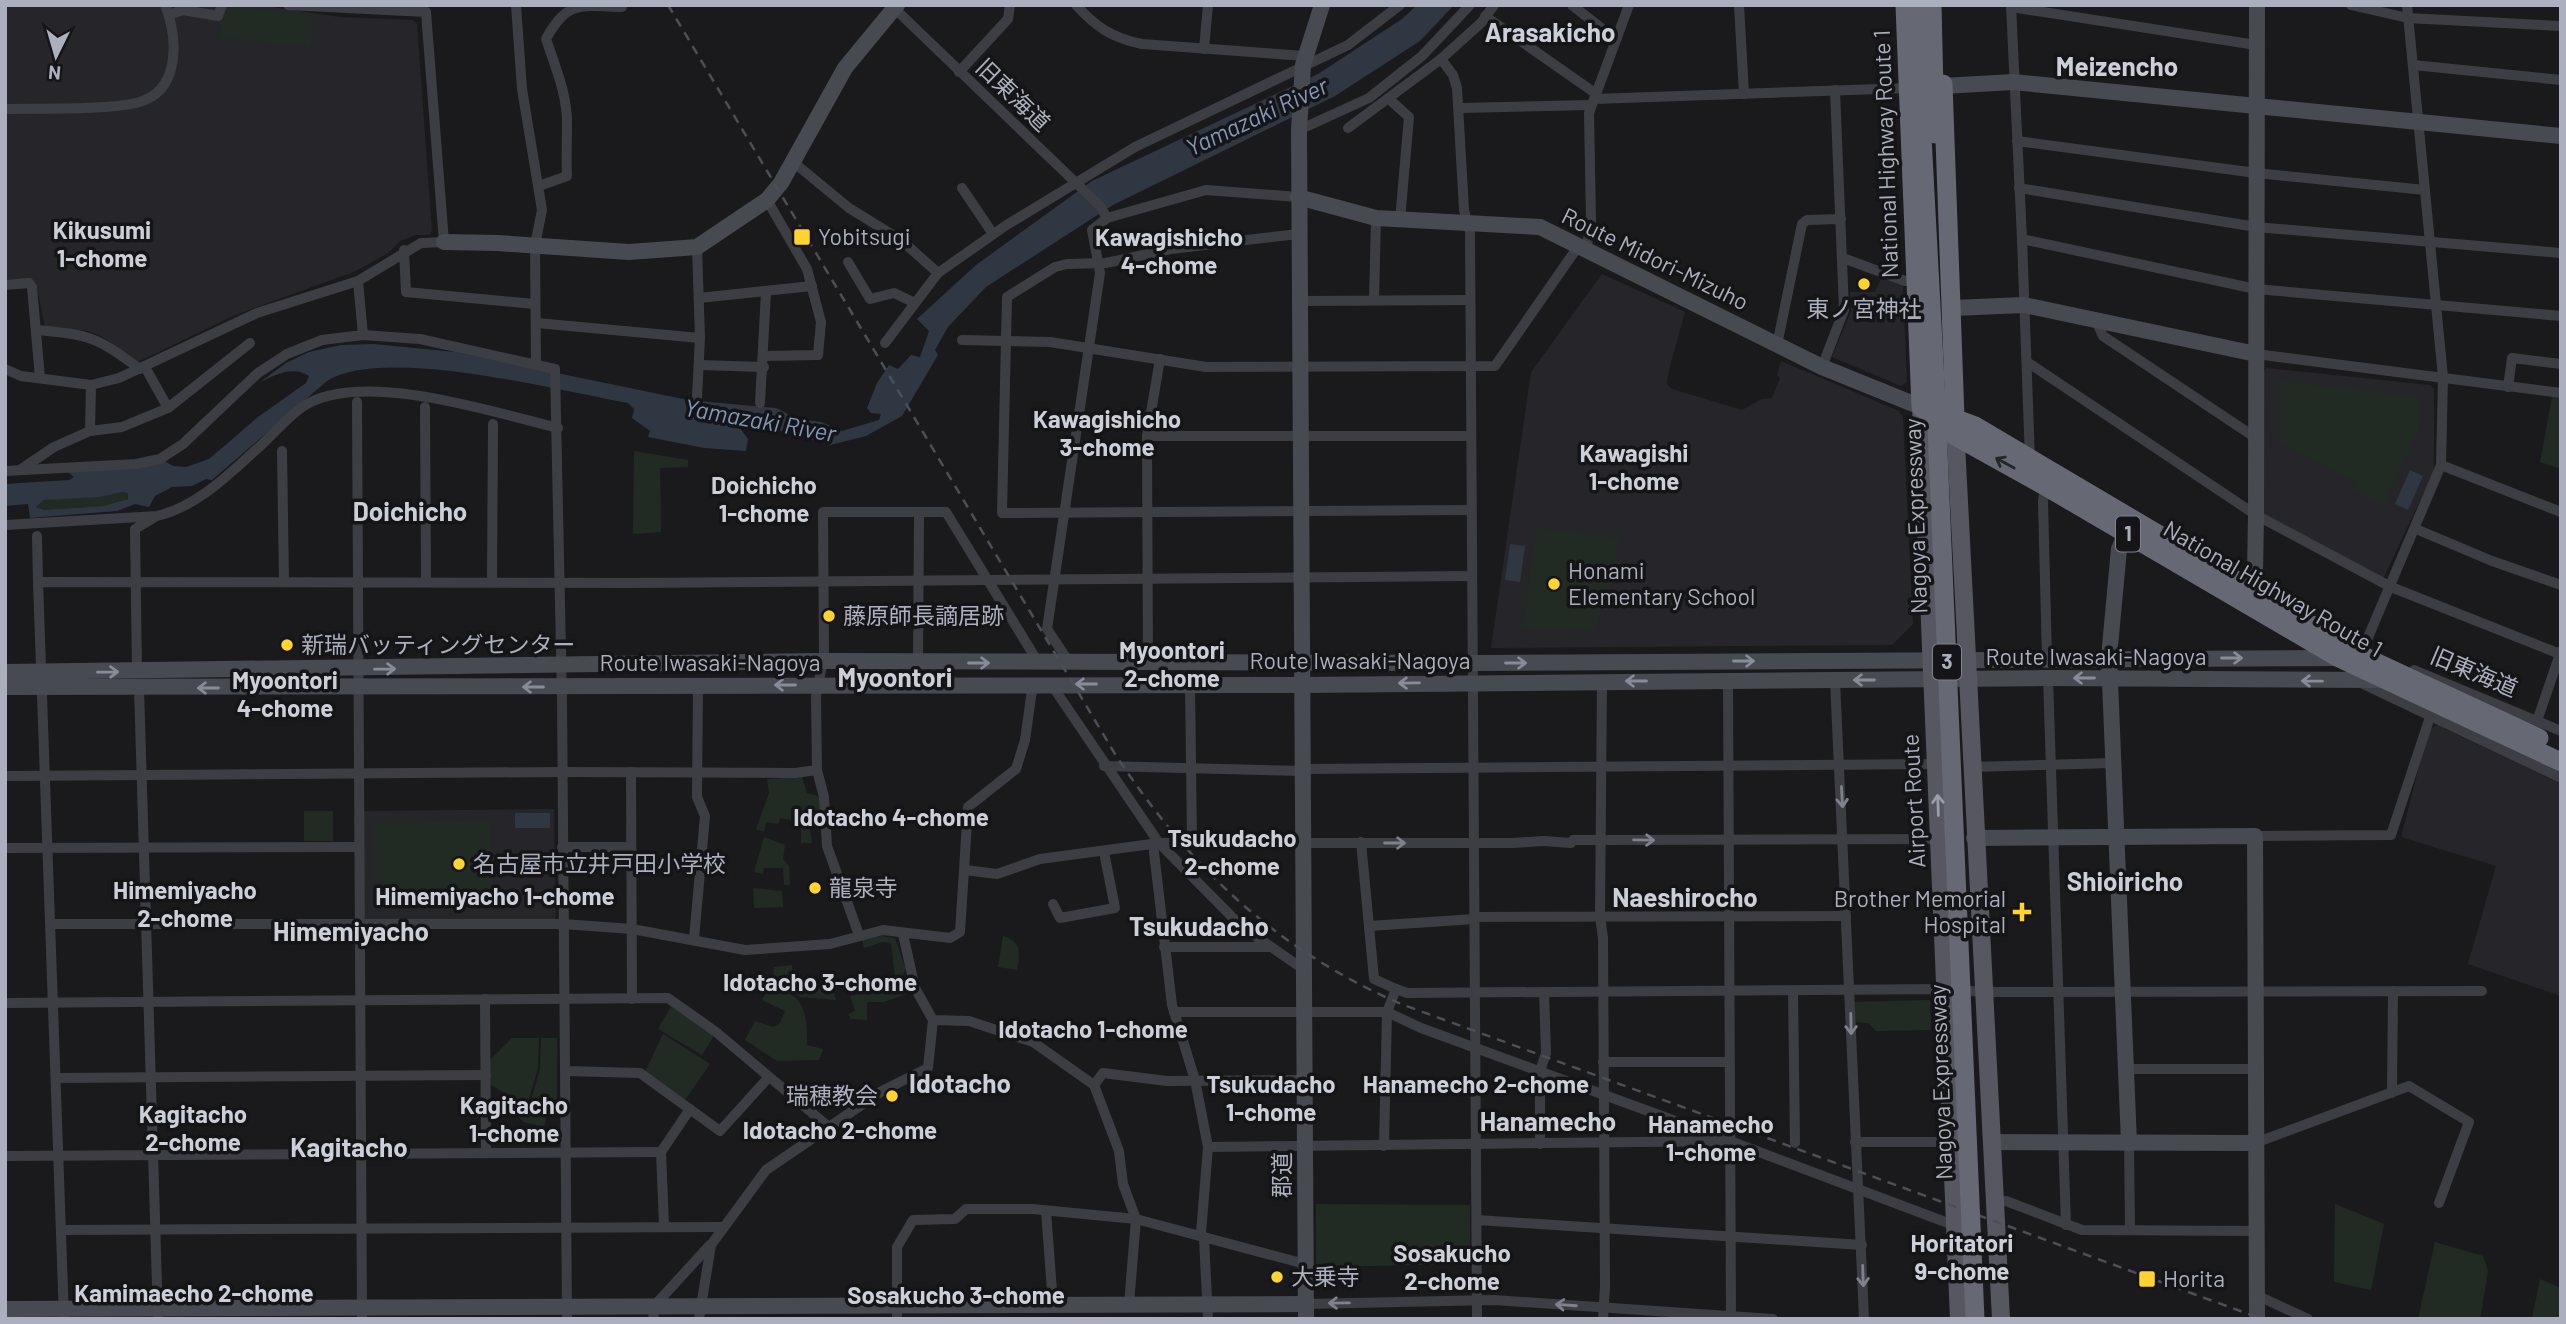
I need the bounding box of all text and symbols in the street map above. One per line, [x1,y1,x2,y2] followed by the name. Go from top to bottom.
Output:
[1485,16,1615,47] district label: Arasakicho
[21,21,91,91] north arrow
[1867,29,1903,279] street label: National Highway Route 1
[2056,50,2178,81] district label: Meizencho
[971,52,1057,136] street label: 旧東海道
[47,61,62,85] text: N
[1181,69,1333,161] water label: Yamazaki River
[1558,201,1753,315] street label: Route Midori-Mizuho
[53,215,151,272] district label: Kikusumi 1-chome
[818,222,911,250] place label: Yobitsugi
[1095,222,1243,279] district label: Kawagishicho 4-chome
[792,227,812,247] marker: Yobitsugi
[1856,276,1872,292] marker: 東ノ宮神社
[1807,294,1922,322] place label: 東ノ宮神社
[682,392,840,447] water label: Yamazaki River
[1033,404,1181,461] district label: Kawagishicho 3-chome
[1898,417,1932,614] street label: Nagoya Expressway
[1580,438,1688,495] district label: Kawagishi 1-chome
[1995,456,2016,469] one-way arrow
[711,470,817,527] district label: Doichicho 1-chome
[353,495,467,526] district label: Doichicho
[2159,514,2388,662] street label: National Highway Route 1
[2116,516,2140,552] road number: 1
[1568,556,1755,610] place label: Honami Elementary School
[1546,576,1562,592] marker: Honami Elementary School
[843,601,1004,629] place label: 藤原師長謫居跡
[821,608,837,624] marker: 藤原師長謫居跡
[301,630,576,658] place label: 新瑞バッティングセンター
[1119,635,1225,692] district label: Myoontori 2-chome
[279,637,295,653] marker: 新瑞バッティングセンター
[2427,640,2522,702] street label: 旧東海道
[1986,642,2206,670] street label: Route Iwasaki-Nagoya
[1933,644,1961,680] road number: 3
[1250,646,1470,674] street label: Route Iwasaki-Nagoya
[600,648,820,676] street label: Route Iwasaki-Nagoya
[2220,651,2243,665] one-way arrow
[1732,654,1755,668] one-way arrow
[968,656,991,669] one-way arrow
[1504,656,1527,670] one-way arrow
[838,661,952,692] district label: Myoontori
[373,662,396,676] one-way arrow
[96,665,119,679] one-way arrow
[232,665,338,722] district label: Myoontori 4-chome
[2073,671,2096,685] one-way arrow
[1852,673,1875,687] one-way arrow
[1625,674,1648,688] one-way arrow
[2301,674,2324,687] one-way arrow
[1397,676,1420,690] one-way arrow
[1075,677,1098,691] one-way arrow
[774,678,797,692] one-way arrow
[522,680,545,693] one-way arrow
[197,681,220,695] one-way arrow
[1896,733,1930,869] street label: Airport Route
[1835,785,1848,808] one-way arrow
[1932,794,1945,817] one-way arrow
[793,802,989,831] district label: Idotacho 4-chome
[1167,823,1297,880] district label: Tsukudacho 2-chome
[1632,834,1655,847] one-way arrow
[1383,836,1406,849] one-way arrow
[473,849,726,877] place label: 名古屋市立井戸田小学校
[451,856,467,872] marker: 名古屋市立井戸田小学校
[2067,865,2183,896] district label: Shioiricho
[829,873,898,901] place label: 龍泉寺
[113,875,257,932] district label: Himemiyacho 2-chome
[807,880,823,896] marker: 龍泉寺
[375,881,615,910] district label: Himemiyacho 1-chome
[1612,881,1758,912] district label: Naeshirocho
[1834,884,2006,938] place label: Brother Memorial Hospital
[2012,902,2032,922] marker: Brother Memorial Hospital
[1129,910,1269,941] district label: Tsukudacho
[273,915,429,946] district label: Himemiyacho
[723,967,917,996] district label: Idotacho 3-chome
[1923,983,1957,1180] street label: Nagoya Expressway
[1844,1013,1858,1036] one-way arrow
[998,1014,1188,1043] district label: Idotacho 1-chome
[909,1067,1011,1098] district label: Idotacho
[1206,1069,1336,1126] district label: Tsukudacho 1-chome
[1363,1069,1589,1098] district label: Hanamecho 2-chome
[786,1081,878,1109] place label: 瑞穂教会
[884,1088,900,1104] marker: 瑞穂教会
[460,1090,568,1147] district label: Kagitacho 1-chome
[139,1099,247,1156] district label: Kagitacho 2-chome
[1480,1105,1616,1136] district label: Hanamecho
[1648,1109,1774,1166] district label: Hanamecho 1-chome
[743,1115,937,1144] district label: Idotacho 2-chome
[290,1131,408,1162] district label: Kagitacho
[1267,1152,1295,1198] street label: 郡道
[1911,1228,2013,1285] district label: Horitatori 9-chome
[1393,1238,1511,1295] district label: Sosakucho 2-chome
[1291,1262,1360,1290] place label: 大乗寺
[1856,1264,1869,1287] one-way arrow
[2163,1264,2225,1292] place label: Horita
[1269,1269,1285,1285] marker: 大乗寺
[2137,1269,2157,1289] marker: Horita
[74,1278,314,1307] district label: Kamimaecho 2-chome
[847,1280,1065,1309] district label: Sosakucho 3-chome
[1328,1296,1351,1310] one-way arrow
[1555,1298,1578,1311] one-way arrow

